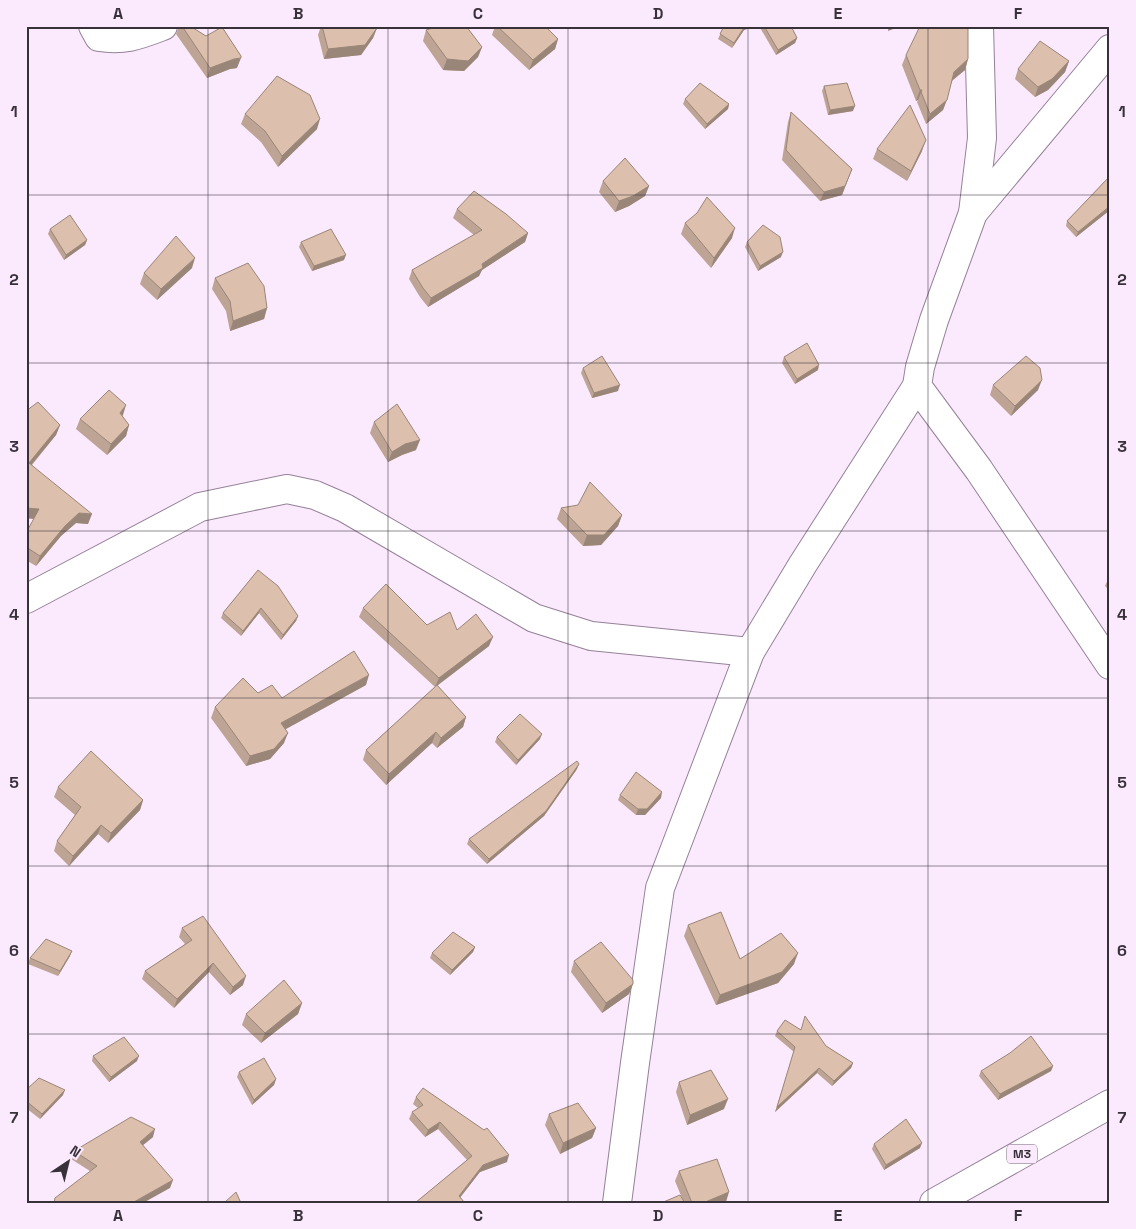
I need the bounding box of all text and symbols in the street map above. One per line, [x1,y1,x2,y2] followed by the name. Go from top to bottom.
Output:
[113,3,123,24] text: A
[293,3,303,24] text: B
[473,3,483,24] text: C
[653,3,663,24] text: D
[834,3,843,24] text: E
[1014,3,1023,24] text: F
[10,101,18,122] text: 1
[1118,101,1126,122] text: 1
[9,269,19,290] text: 2
[1117,269,1127,290] text: 2
[9,436,19,457] text: 3
[1117,436,1127,457] text: 3
[9,604,19,625] text: 4
[1117,604,1127,625] text: 4
[9,772,19,793] text: 5
[1117,772,1127,793] text: 5
[9,940,19,961] text: 6
[1117,940,1127,961] text: 6
[10,1107,19,1128] text: 7
[1118,1107,1127,1128] text: 7
[42,1136,92,1186] north arrow
[66,1141,84,1161] text: N
[1007,1144,1037,1164] road number: M3
[113,1205,123,1226] text: A
[293,1205,303,1226] text: B
[473,1205,483,1226] text: C
[653,1205,663,1226] text: D
[834,1205,843,1226] text: E
[1014,1205,1023,1226] text: F

